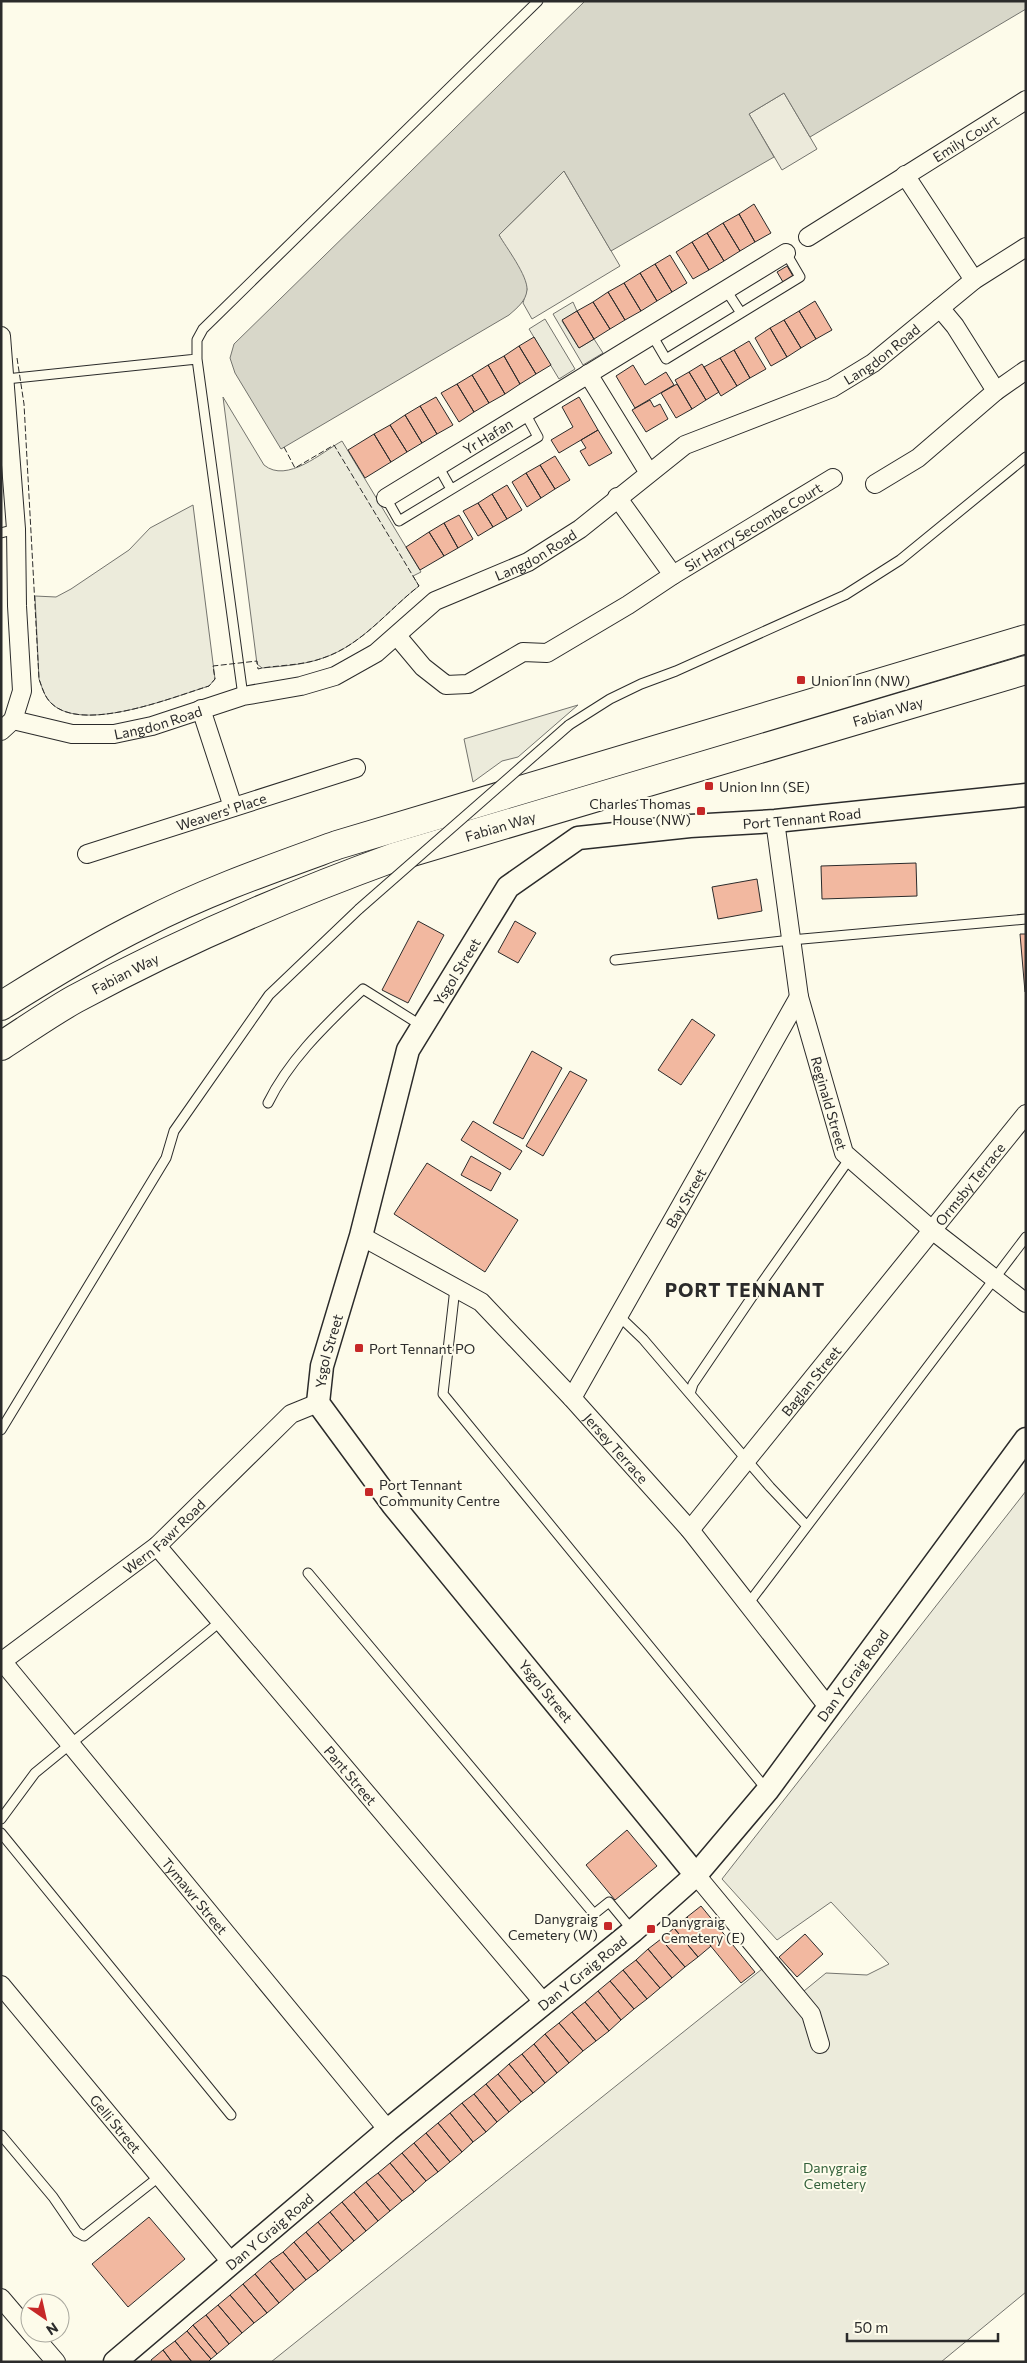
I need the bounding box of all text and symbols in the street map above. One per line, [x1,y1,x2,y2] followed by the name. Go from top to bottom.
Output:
[929,111,1002,165] street label: Emily Court
[840,320,923,388] street label: Langdon Road
[460,414,515,457] street label: Yr Hafan
[681,478,825,575] street label: Sir Harry Secombe Court
[492,525,579,584] street label: Langdon Road
[811,672,910,689] place label: Union Inn (NW)
[795,674,807,686] marker: Union Inn (NW)
[850,692,925,729] street label: Fabian Way
[112,702,204,742] street label: Langdon Road
[719,778,810,795] place label: Union Inn (SE)
[703,780,715,792] marker: Union Inn (SE)
[174,789,268,833] street label: Weavers' Place
[589,795,691,828] place label: Charles Thomas House (NW)
[742,804,862,831] street label: Port Tennant Road
[695,805,707,817] marker: Charles Thomas House (NW)
[463,807,538,844] street label: Fabian Way
[429,934,484,1008] street label: Ysgol Street
[89,949,161,997] street label: Fabian Way
[808,1054,851,1152] street label: Reginald Street
[931,1139,1008,1229] street label: Ormsby Terrace
[662,1165,709,1231] street label: Bay Street
[665,1278,825,1301] district label: PORT TENNANT
[311,1312,346,1389] street label: Ysgol Street
[369,1340,475,1357] place label: Port Tennant PO
[353,1342,365,1354] marker: Port Tennant PO
[777,1342,844,1419] street label: Baglan Street
[581,1409,652,1486] street label: Jersey Terrace
[379,1476,500,1509] place label: Port Tennant Community Centre
[363,1486,375,1498] marker: Port Tennant Community Centre
[119,1495,208,1577] street label: Wern Fawr Road
[813,1626,892,1724] street label: Dan Y Graig Road
[516,1656,577,1726] street label: Ysgol Street
[321,1742,381,1808] street label: Pant Street
[159,1854,232,1938] street label: Tymawr Street
[508,1910,598,1943] place label: Danygraig Cemetery (W)
[661,1913,745,1946] place label: Danygraig Cemetery (E)
[602,1920,614,1932] marker: Danygraig Cemetery (W)
[645,1923,657,1935] marker: Danygraig Cemetery (E)
[534,1931,630,2014] street label: Dan Y Graig Road
[87,2091,145,2156] street label: Gelli Street
[803,2159,867,2192] park label: Danygraig Cemetery
[222,2189,316,2273] street label: Dan Y Graig Road
[20,2293,70,2343] north arrow
[847,2310,998,2342] scale bar
[854,2318,888,2336] text: 50 m
[43,2319,62,2339] text: N

